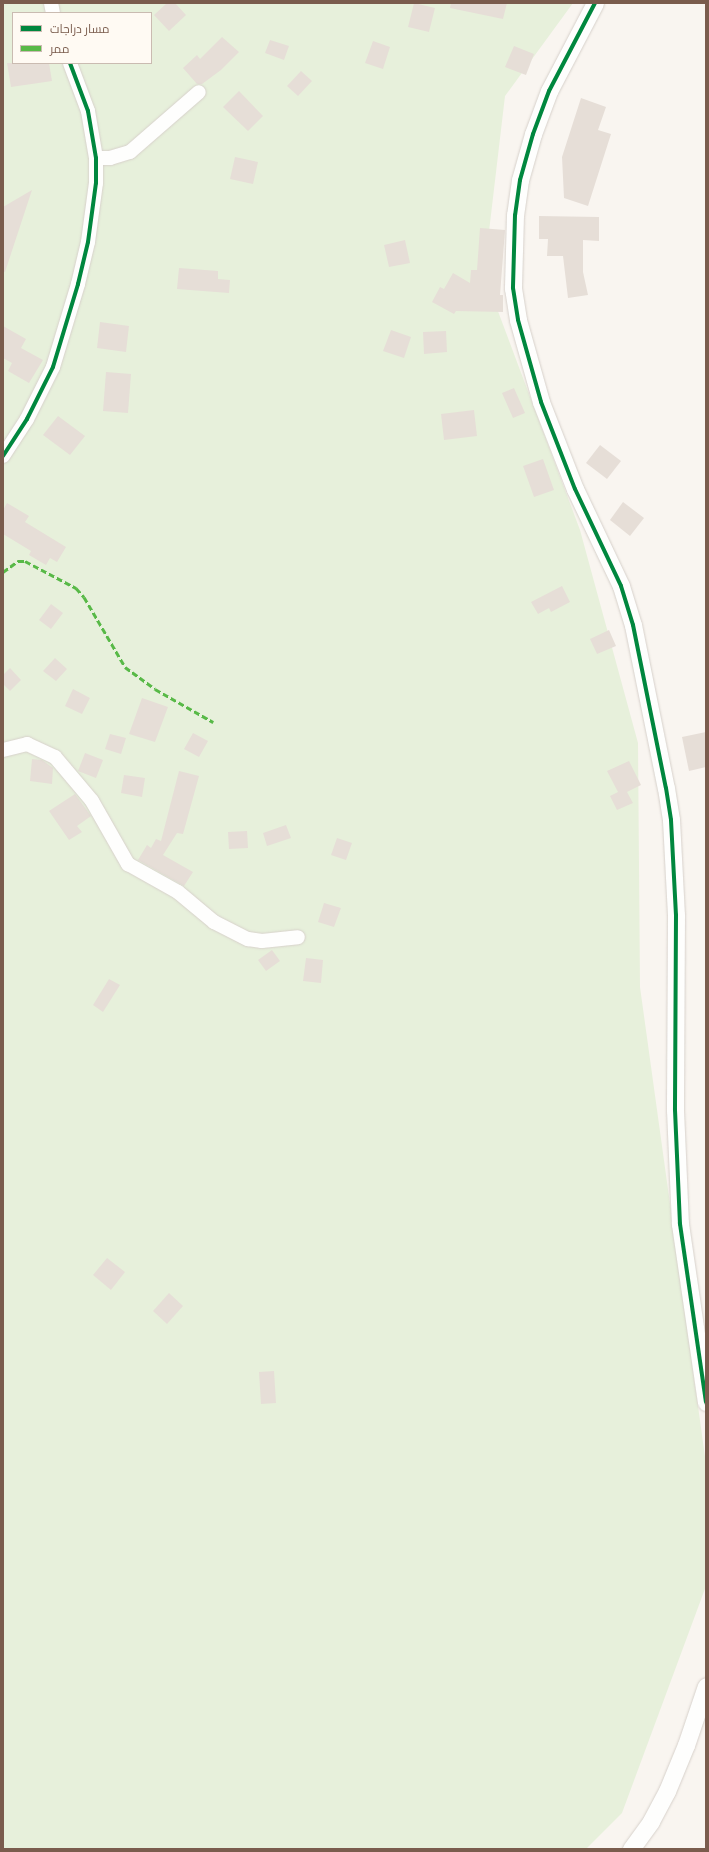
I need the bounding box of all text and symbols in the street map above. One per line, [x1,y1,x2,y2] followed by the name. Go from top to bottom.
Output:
[12,12,152,64] legend
[50,22,110,36] text: مسار دراجات
[50,42,69,56] text: ممر

